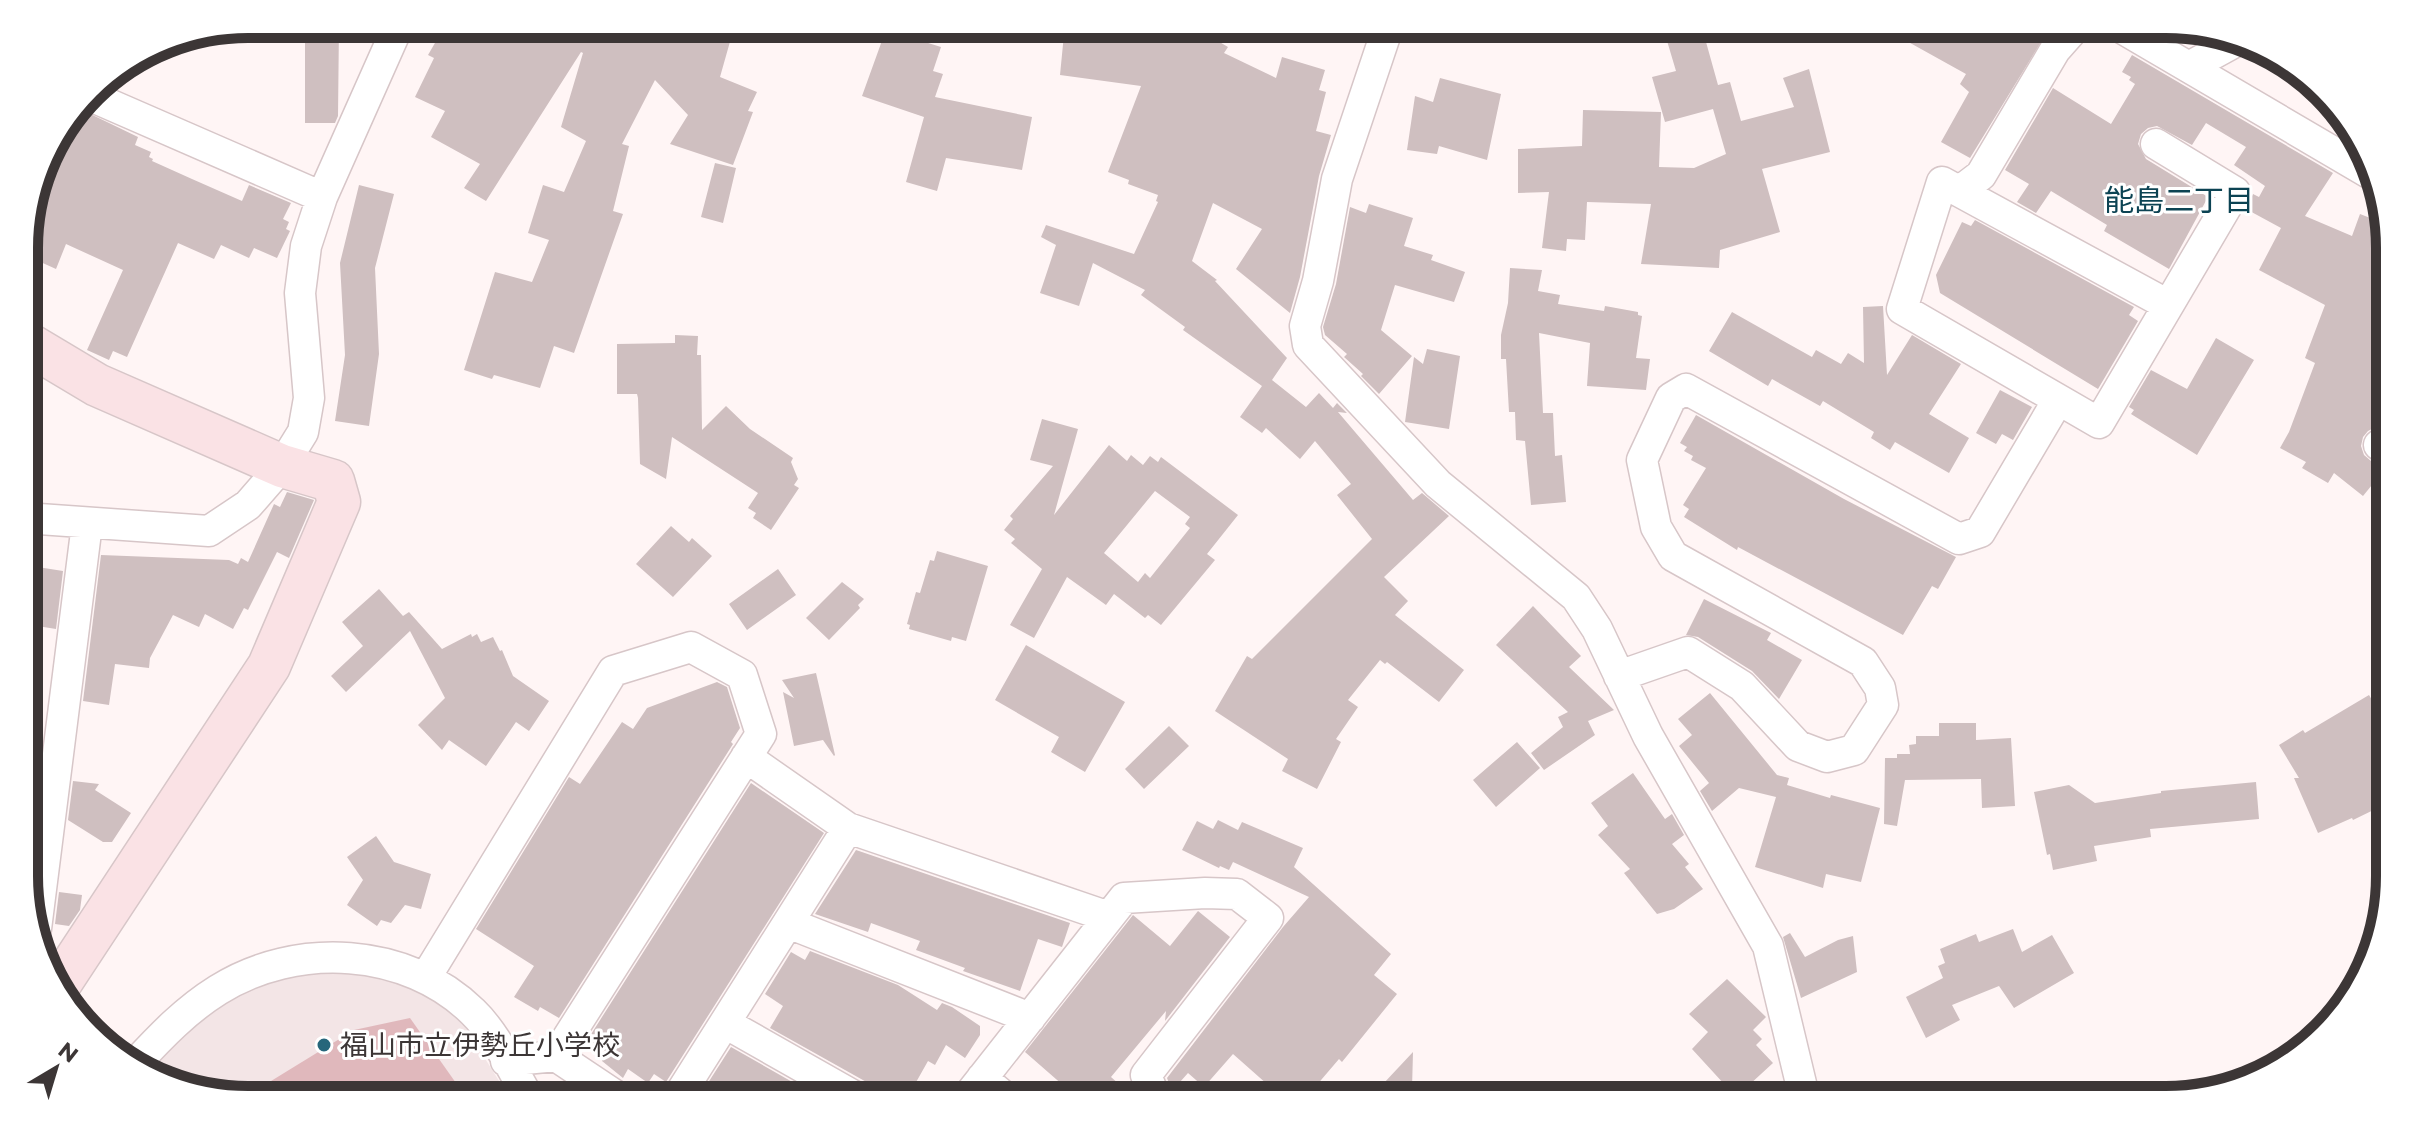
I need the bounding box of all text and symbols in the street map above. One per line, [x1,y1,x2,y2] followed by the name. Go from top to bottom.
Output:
[2104,182,2254,219] district label: 能島二丁目
[16,1028,96,1108] north arrow
[340,1028,620,1062] place label: 福山市立伊勢丘小学校
[315,1036,333,1054] marker: 福山市立伊勢丘小学校
[53,1037,83,1069] text: N

